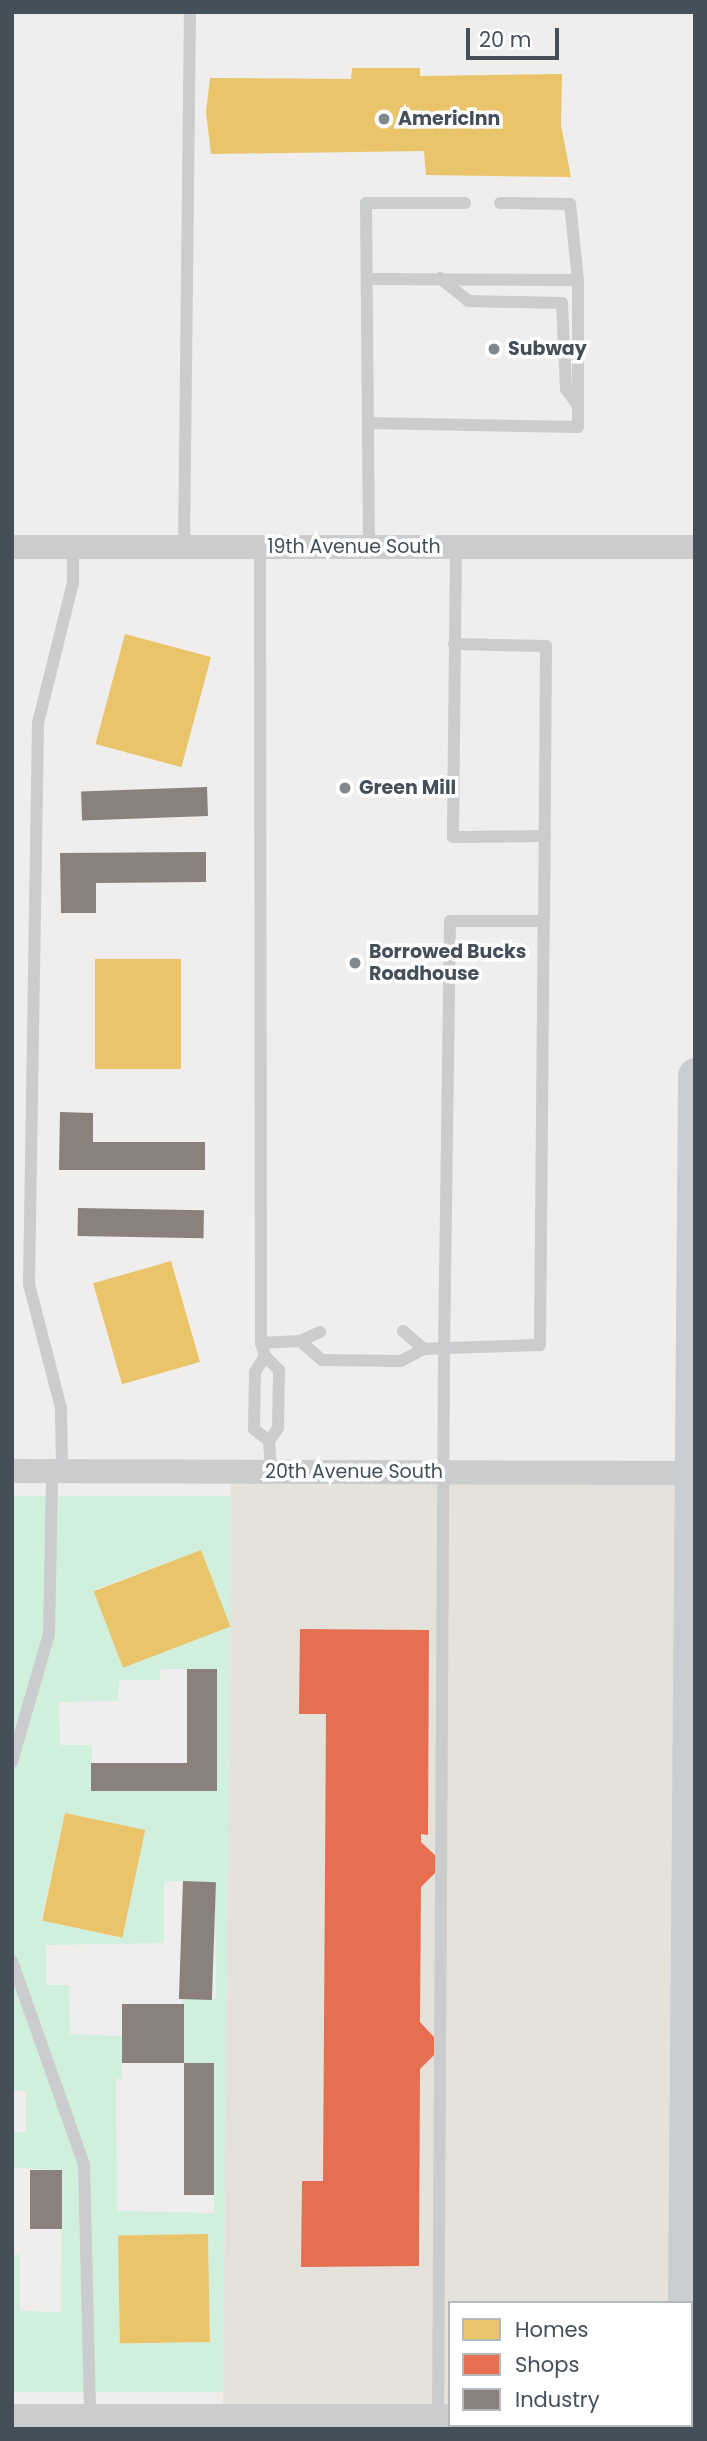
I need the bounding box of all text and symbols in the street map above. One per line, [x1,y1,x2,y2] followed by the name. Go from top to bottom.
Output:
[469,14,562,58] scale bar
[479,25,532,54] text: 20 m
[398,108,500,130] place label: AmericInn
[376,111,392,127] marker: AmericInn
[508,338,587,360] place label: Subway
[486,341,502,357] marker: Subway
[267,536,441,558] street label: 19th Avenue South
[359,777,456,799] place label: Green Mill
[337,780,353,796] marker: Green Mill
[369,941,526,985] place label: Borrowed Bucks Roadhouse
[347,955,363,971] marker: Borrowed Bucks Roadhouse
[265,1461,443,1483] street label: 20th Avenue South
[448,2301,693,2427] legend
[515,2315,589,2344] text: Homes
[515,2350,579,2379] text: Shops
[515,2385,600,2414] text: Industry

